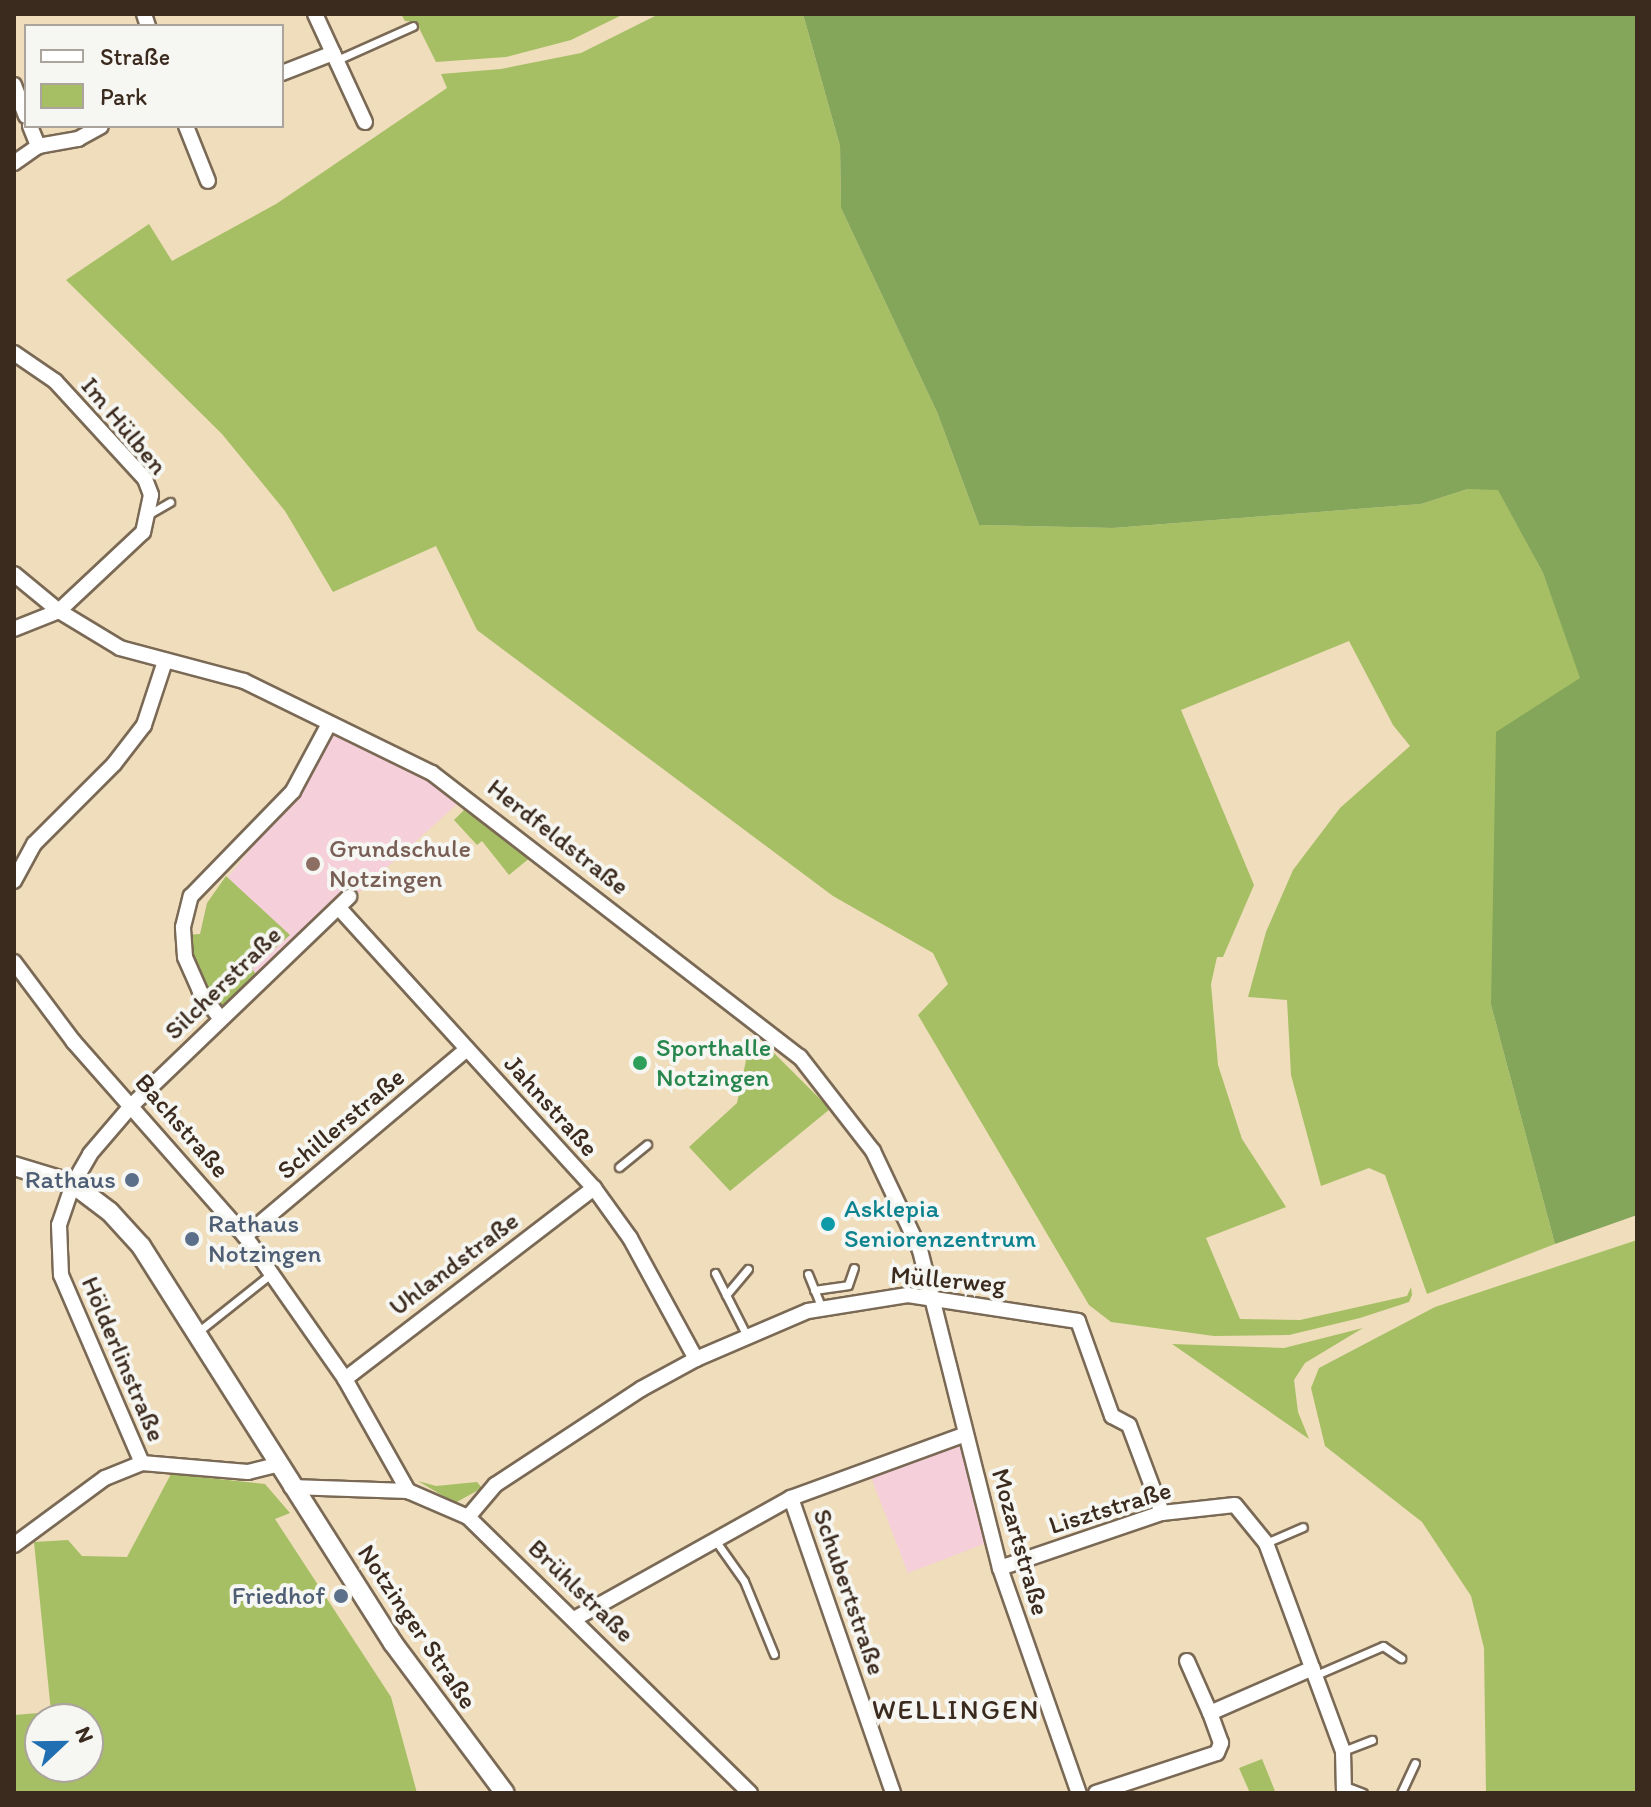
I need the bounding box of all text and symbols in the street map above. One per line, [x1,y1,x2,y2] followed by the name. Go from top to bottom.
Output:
[24,24,284,128] legend
[100,42,170,71] text: Straße
[100,82,147,111] text: Park
[74,371,174,481] street label: Im Hülben
[481,772,635,902] street label: Herdfeldstraße
[329,833,471,894] place label: Grundschule Notzingen
[304,855,322,873] marker: Grundschule Notzingen
[158,920,288,1046] street label: Silcherstraße
[656,1032,771,1094] place label: Sporthalle Notzingen
[497,1049,605,1163] street label: Jahnstraße
[631,1054,649,1072] marker: Sporthalle Notzingen
[271,1062,411,1186] street label: Schillerstraße
[128,1067,236,1185] street label: Bachstraße
[25,1164,116,1196] place label: Rathaus
[123,1171,141,1189] marker: Rathaus
[844,1193,1036,1254] place label: Asklepia Seniorenzentrum
[383,1205,525,1323] street label: Uhlandstraße
[208,1208,321,1270] place label: Rathaus Notzingen
[819,1215,837,1233] marker: Asklepia Seniorenzentrum
[183,1230,201,1248] marker: Rathaus Notzingen
[889,1259,1007,1301] street label: Müllerweg
[74,1272,172,1446] street label: Hölderlinstraße
[984,1465,1056,1619] street label: Mozartstraße
[1045,1475,1175,1541] street label: Lisztstraße
[806,1505,892,1679] street label: Schubertstraße
[521,1533,641,1649] street label: Brühlstraße
[351,1539,483,1715] street label: Notzinger Straße
[232,1580,325,1612] place label: Friedhof
[332,1587,350,1605] marker: Friedhof
[873,1692,1039,1726] district label: WELLINGEN
[24,1703,104,1783] north arrow
[70,1723,100,1747] text: N

